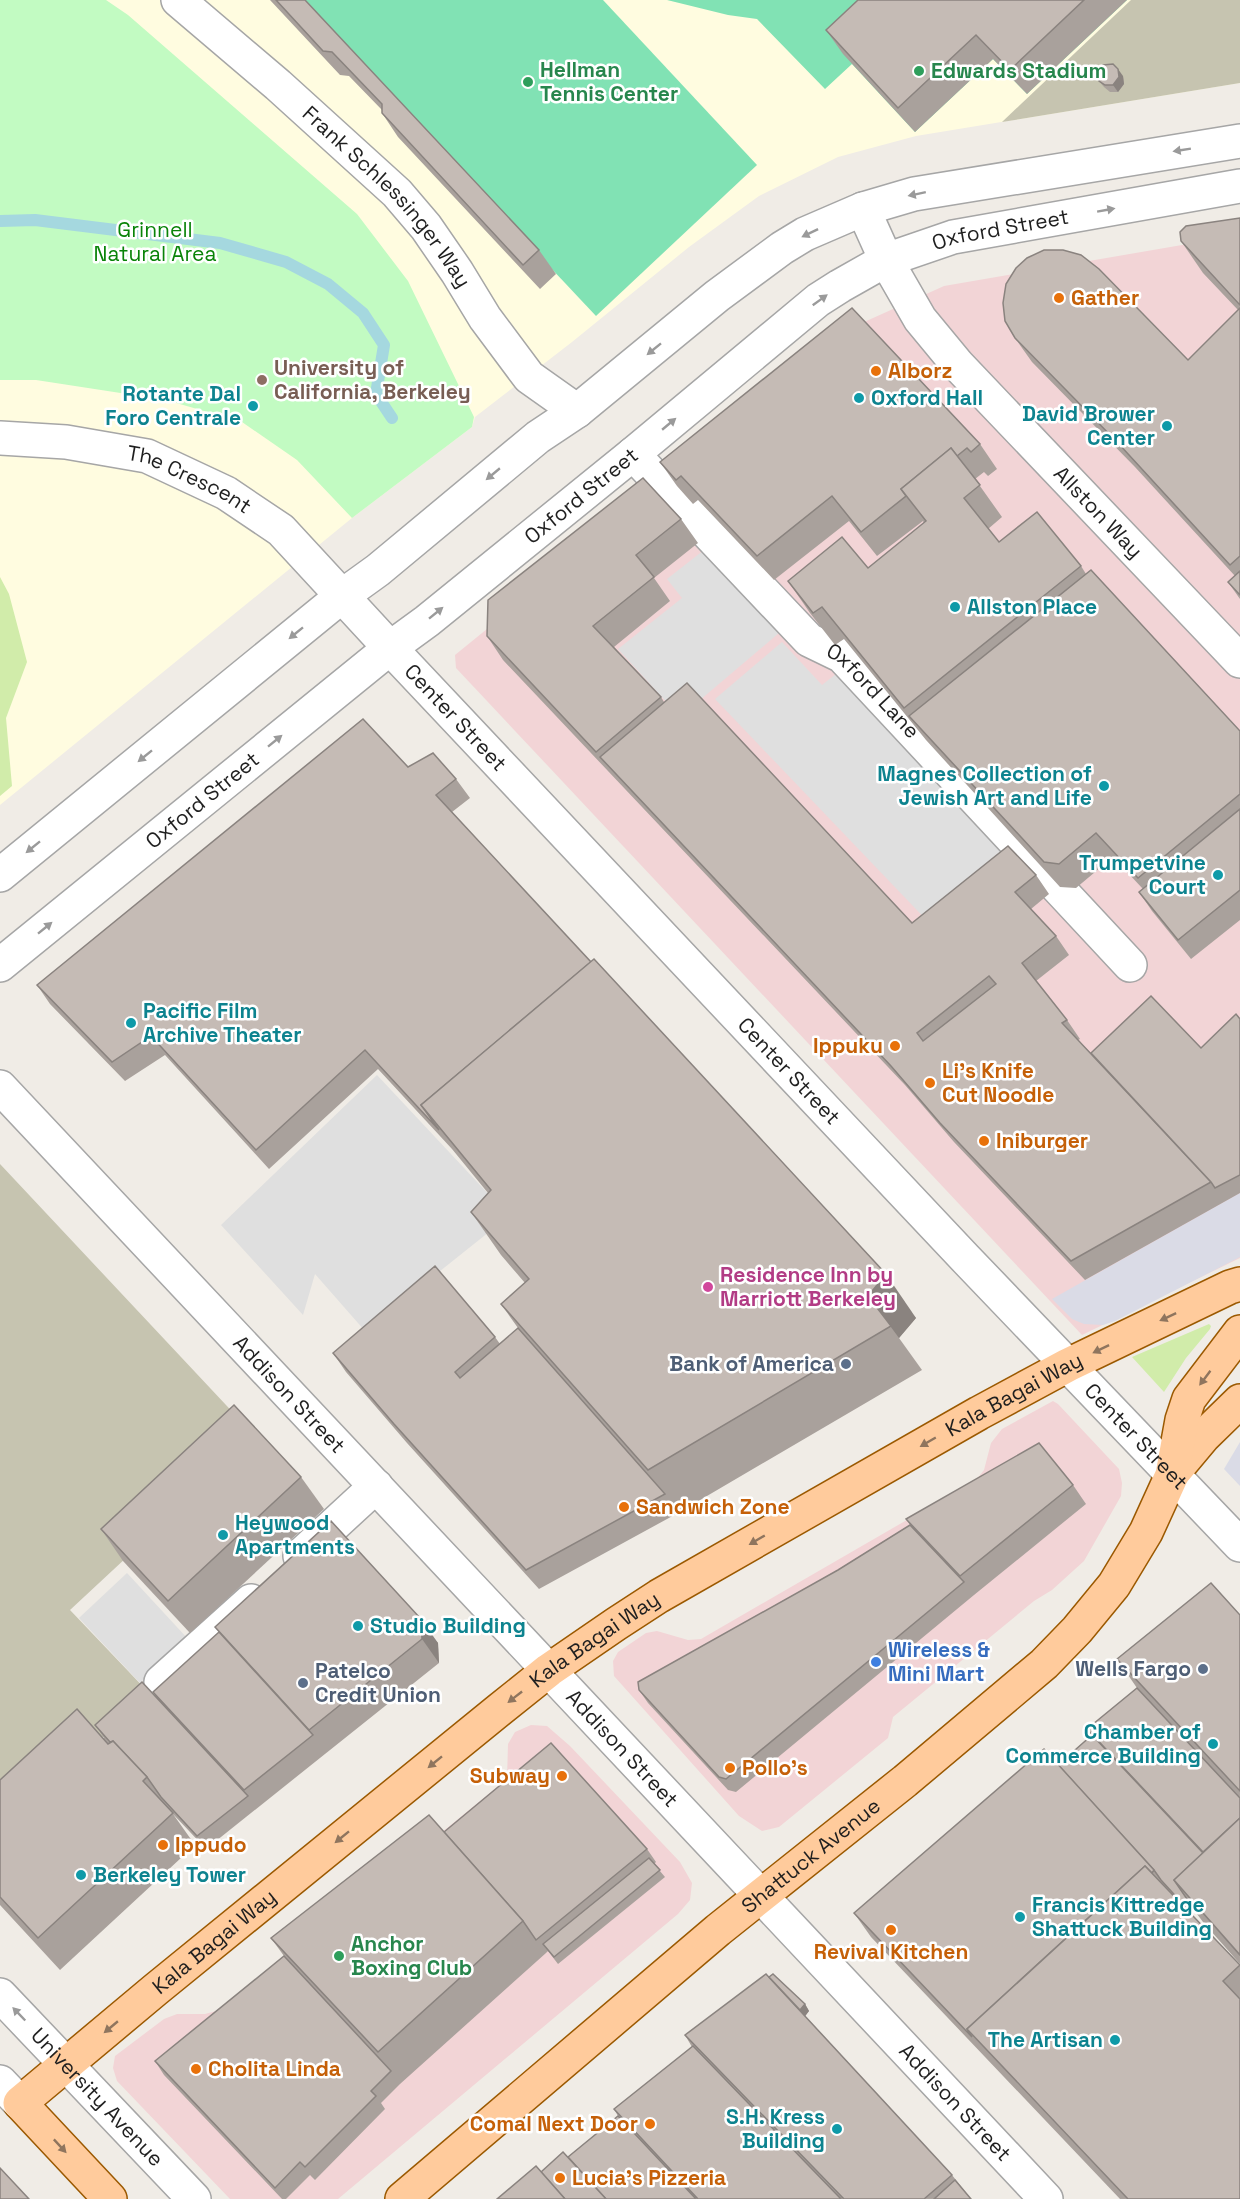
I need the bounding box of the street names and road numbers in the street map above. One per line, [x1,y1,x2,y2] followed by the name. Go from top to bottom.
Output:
[297,100,477,292] street label: Frank Schlessinger Way
[928,203,1071,256] street label: Oxford Street
[125,439,257,519] street label: The Crescent
[518,441,643,550] street label: Oxford Street
[1048,460,1149,564] street label: Allston Way
[822,637,926,744] street label: Oxford Lane
[399,658,513,777] street label: Center Street
[140,746,265,854] street label: Oxford Street
[732,1011,846,1130] street label: Center Street
[228,1329,351,1459] street label: Addison Street
[940,1346,1087,1442] street label: Kala Bagai Way
[1079,1377,1194,1495] street label: Center Street
[524,1585,665,1693] street label: Kala Bagai Way
[561,1683,684,1813] street label: Addison Street
[736,1792,886,1919] street label: Shattuck Avenue
[146,1883,281,2000] street label: Kala Bagai Way
[25,2022,170,2172] street label: University Avenue
[894,2037,1017,2167] street label: Addison Street

